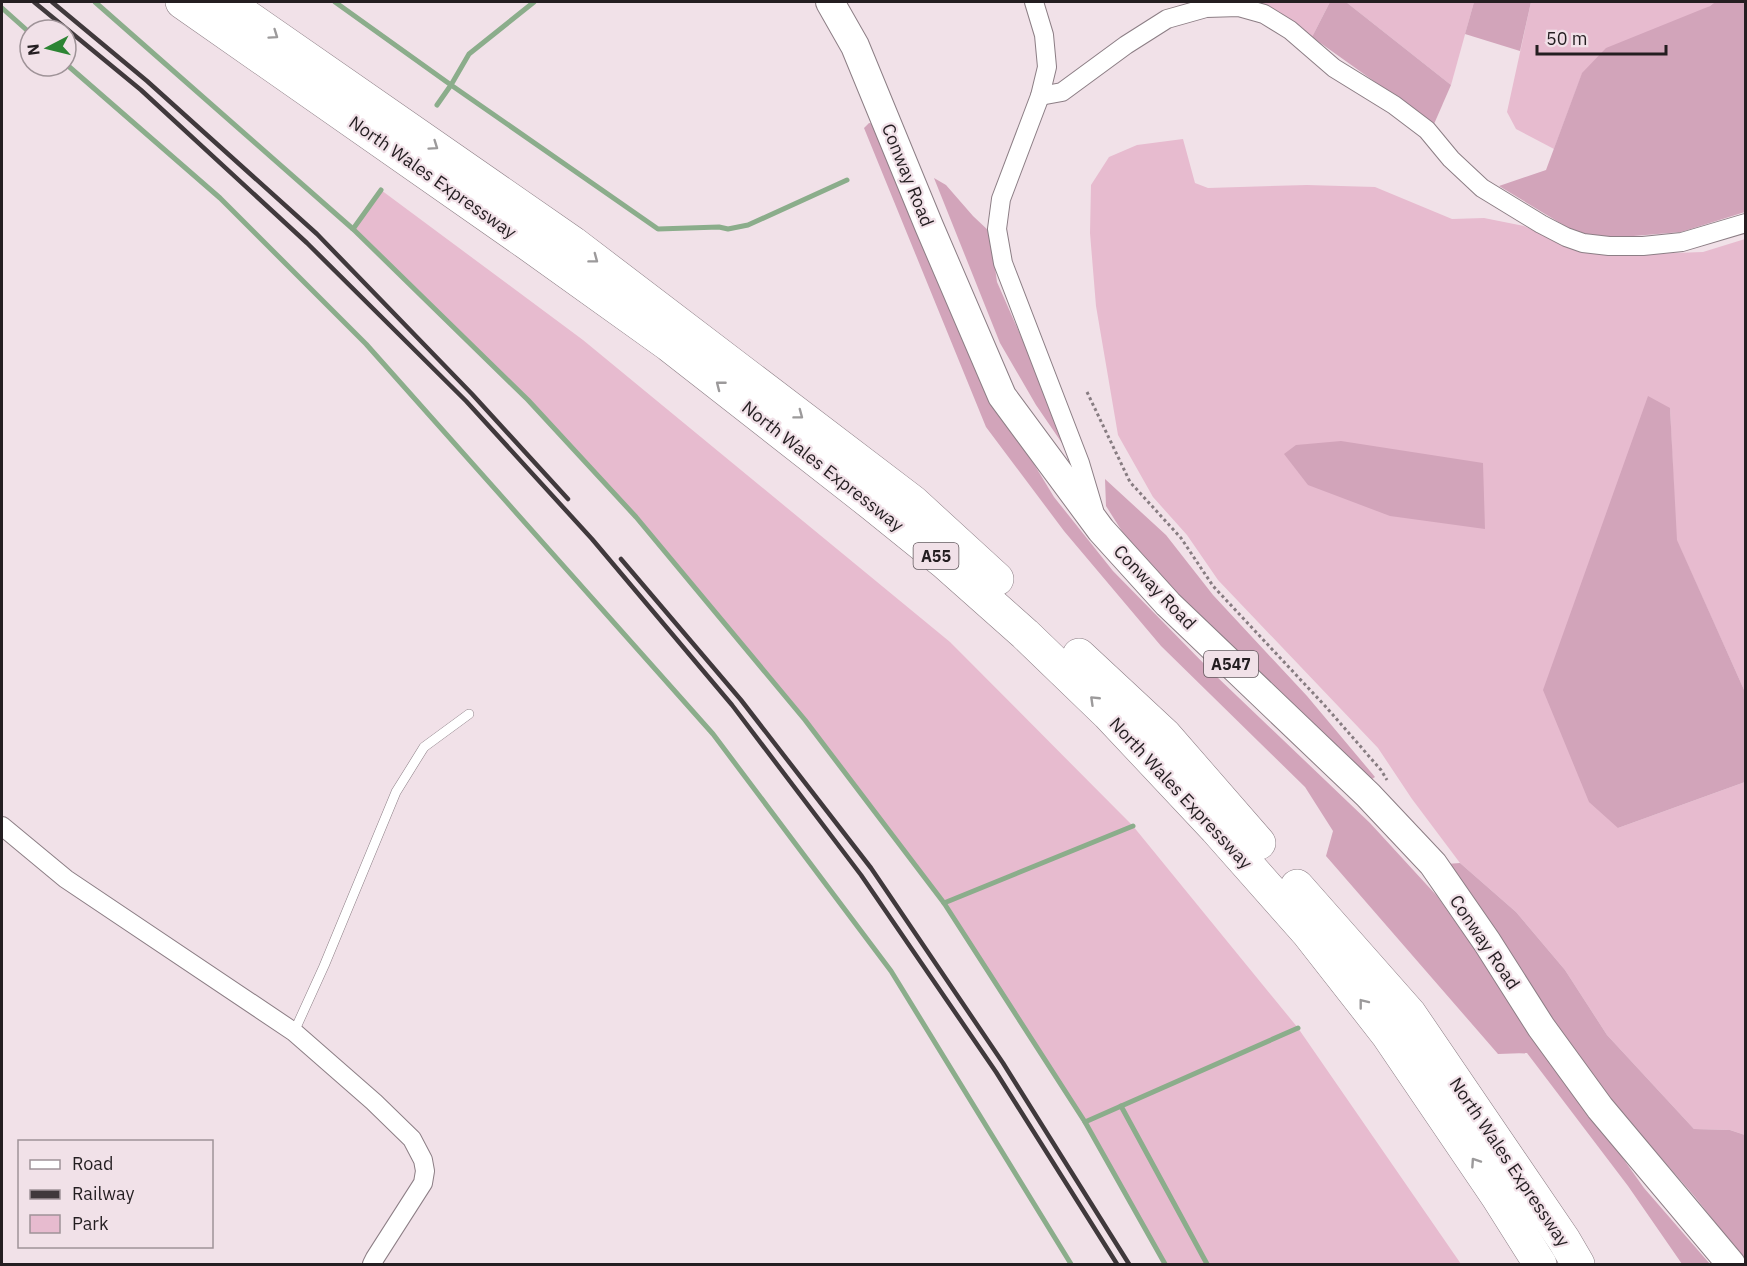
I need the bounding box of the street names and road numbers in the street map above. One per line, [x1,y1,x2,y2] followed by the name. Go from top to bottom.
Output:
[345,110,521,244] street label: North Wales Expressway
[877,120,939,230] street label: Conway Road
[737,396,909,536] street label: North Wales Expressway
[1109,540,1201,634] street label: Conway Road
[914,543,958,569] road number: A55
[1204,651,1258,677] road number: A547
[1105,712,1257,874] street label: North Wales Expressway
[1445,890,1525,994] street label: Conway Road
[1445,1073,1575,1251] street label: North Wales Expressway

